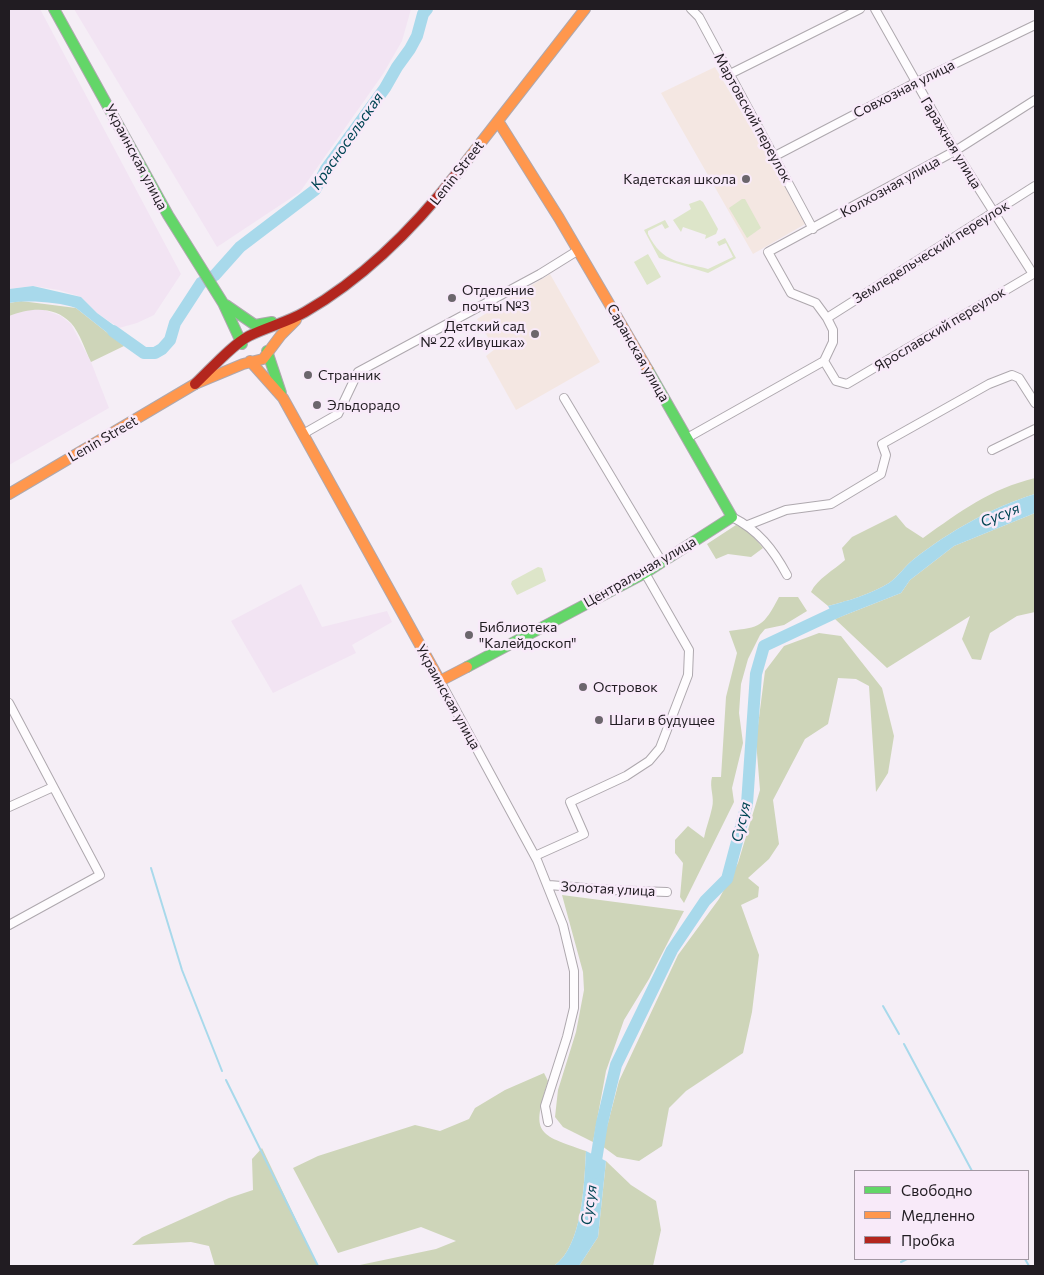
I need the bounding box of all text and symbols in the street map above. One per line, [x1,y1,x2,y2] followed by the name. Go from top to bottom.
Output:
[710,50,796,186] street label: Мартовский переулок
[851,56,957,122] street label: Совхозная улица
[307,89,387,193] water label: Красносельская
[917,94,985,192] street label: Гаражная улица
[101,101,171,213] street label: Украинская улица
[427,137,487,209] street label: Lenin Street
[837,153,943,221] street label: Колхозная улица
[623,171,736,187] place label: Кадетская школа
[740,173,752,185] marker: Кадетская школа
[850,197,1012,307] street label: Земледельческий переулок
[462,282,534,314] place label: Отделение почты №3
[871,283,1009,375] street label: Ярославский переулок
[446,292,458,304] marker: Отделение почты №3
[603,301,673,405] street label: Саранская улица
[420,318,525,351] place label: Детский сад № 22 «Ивушка»
[529,328,541,340] marker: Детский сад № 22 «Ивушка»
[318,367,381,383] place label: Странник
[302,369,314,381] marker: Странник
[327,397,400,413] place label: Эльдорадо
[311,399,323,411] marker: Эльдорадо
[65,412,141,466] street label: Lenin Street
[978,499,1022,531] water label: Сусуя
[581,533,699,611] street label: Центральная улица
[479,619,577,652] place label: Библиотека "Калейдоскоп"
[463,629,475,641] marker: Библиотека "Калейдоскоп"
[412,642,484,752] street label: Украинская улица
[593,679,658,695] place label: Островок
[577,681,589,693] marker: Островок
[609,712,715,728] place label: Шаги в будущее
[593,714,605,726] marker: Шаги в будущее
[728,800,754,844] water label: Сусуя
[560,878,656,900] street label: Золотая улица
[854,1170,1029,1260] legend
[901,1181,972,1199] text: Свободно
[577,1184,601,1226] water label: Сусуя
[901,1206,975,1224] text: Медленно
[901,1231,955,1249] text: Пробка

